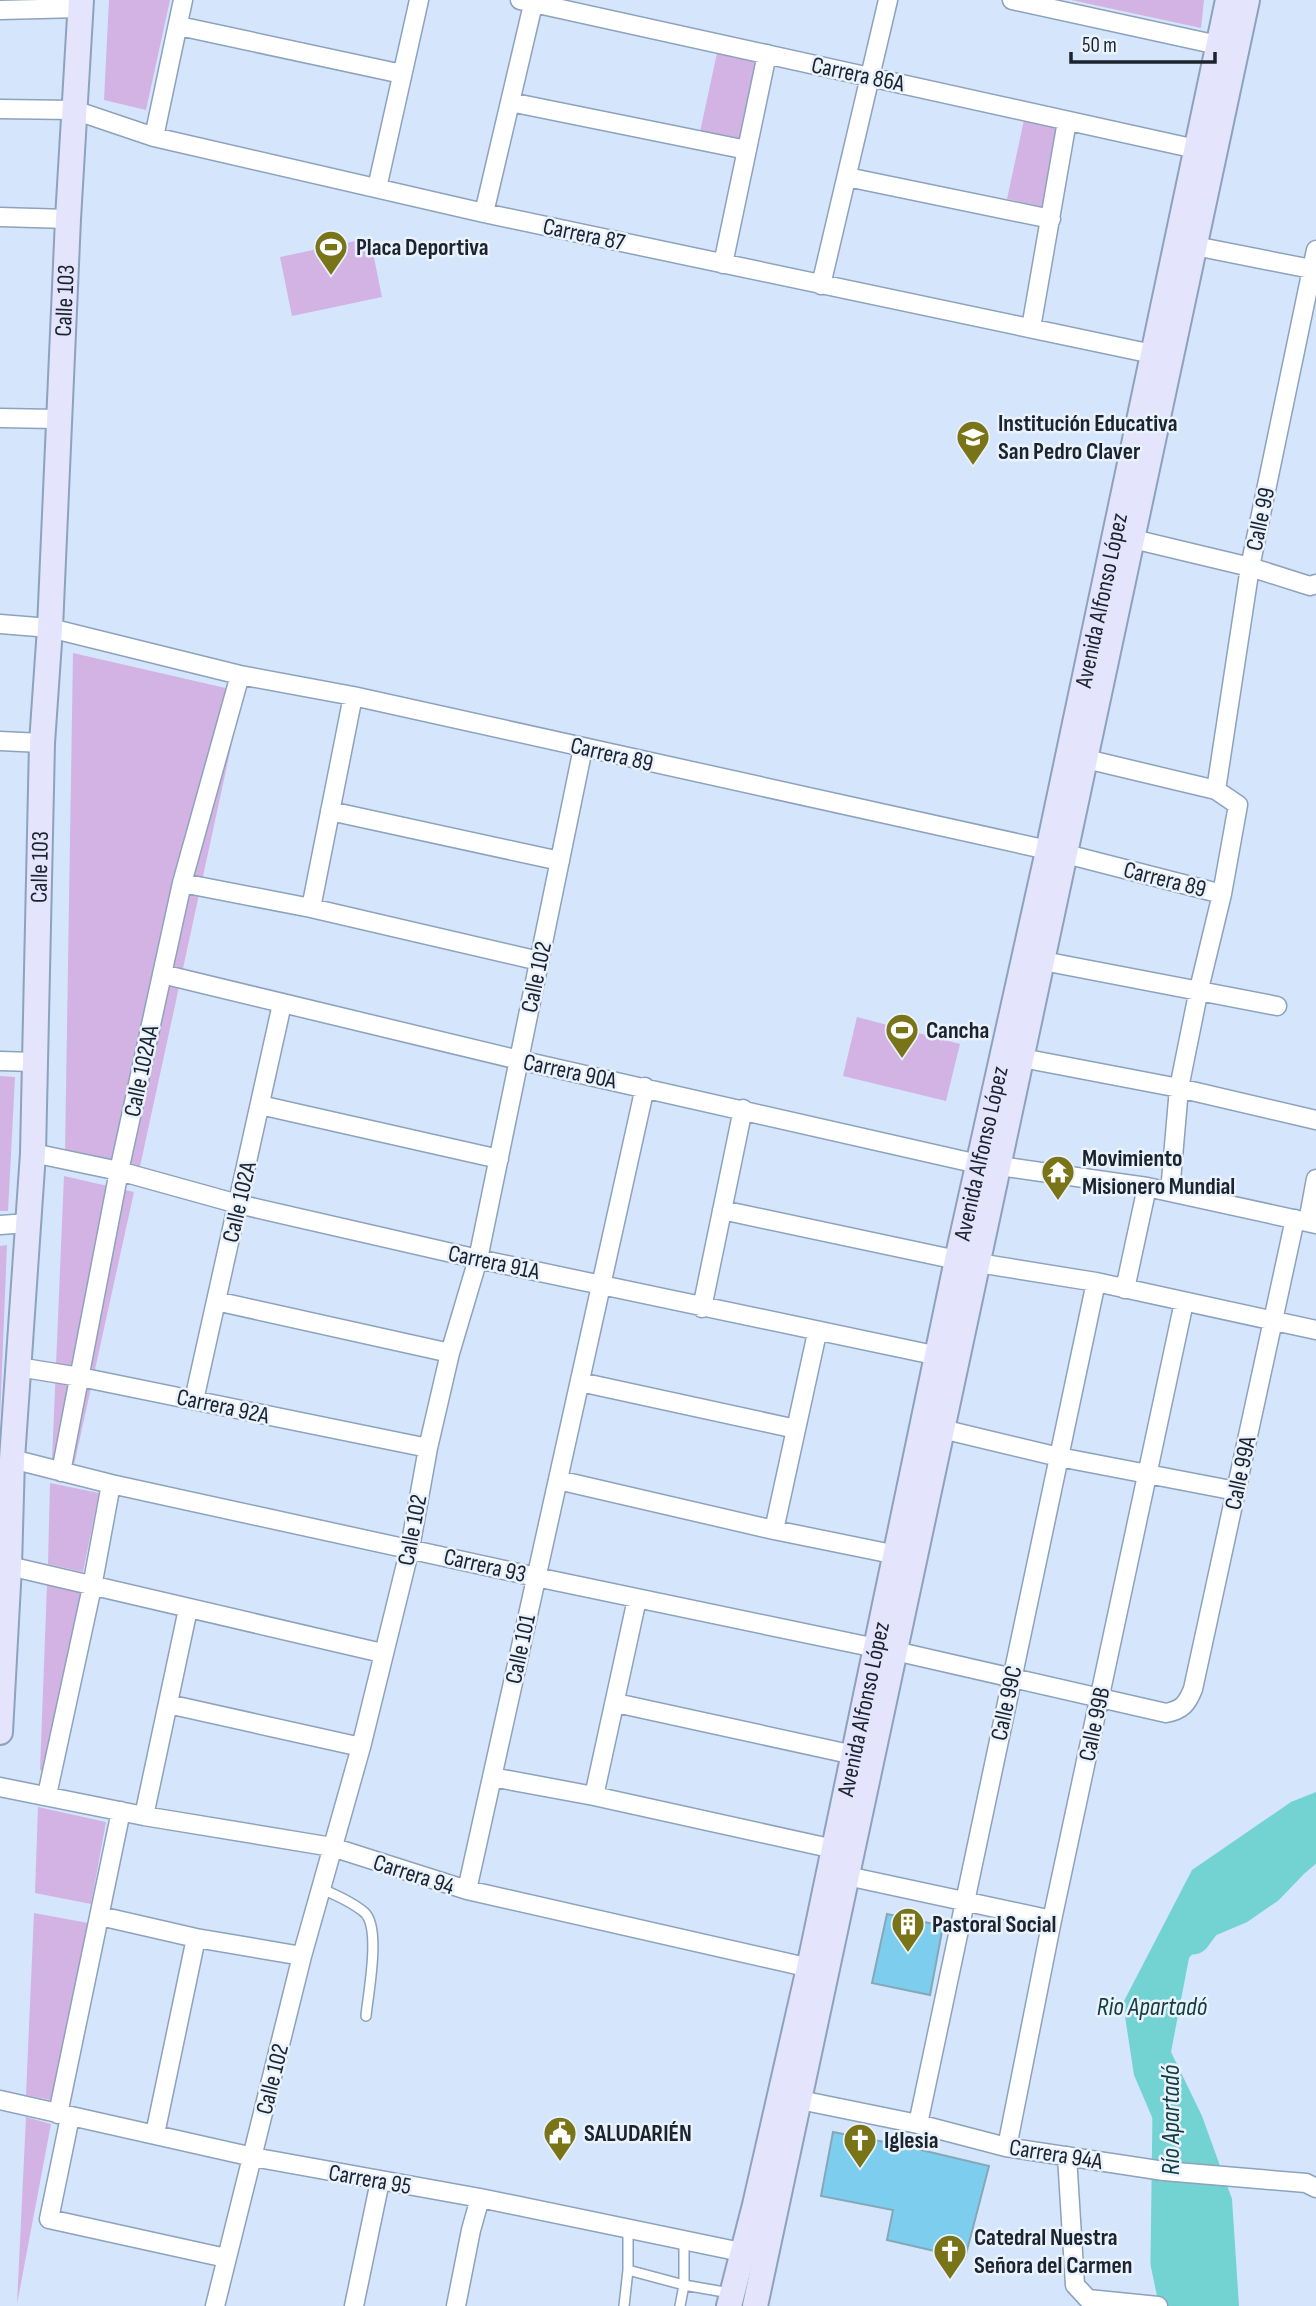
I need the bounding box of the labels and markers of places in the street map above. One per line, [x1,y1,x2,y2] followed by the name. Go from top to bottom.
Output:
[312,228,350,277] sports icon: Placa Deportiva
[356,233,489,262] place label: Placa Deportiva
[998,409,1178,466] place label: Institución Educativa San Pedro Claver
[954,418,992,467] school or university icon: Institución Educativa San Pedro Claver
[883,1011,921,1060] sports icon: Cancha
[926,1016,989,1045] place label: Cancha
[1082,1144,1235,1201] place label: Movimiento Misionero Mundial
[1039,1153,1077,1202] temple icon: Movimiento Misionero Mundial
[889,1905,927,1954] building icon: Pastoral Social
[932,1910,1056,1939] place label: Pastoral Social
[541,2114,579,2163] public building icon: SALUDARIÉN
[584,2119,692,2148] place label: SALUDARIÉN
[841,2121,879,2170] church icon: Iglesia
[884,2126,938,2155] place label: Iglesia
[974,2223,1132,2280] place label: Catedral Nuestra Señora del Carmen
[931,2232,969,2281] church icon: Catedral Nuestra Señora del Carmen

